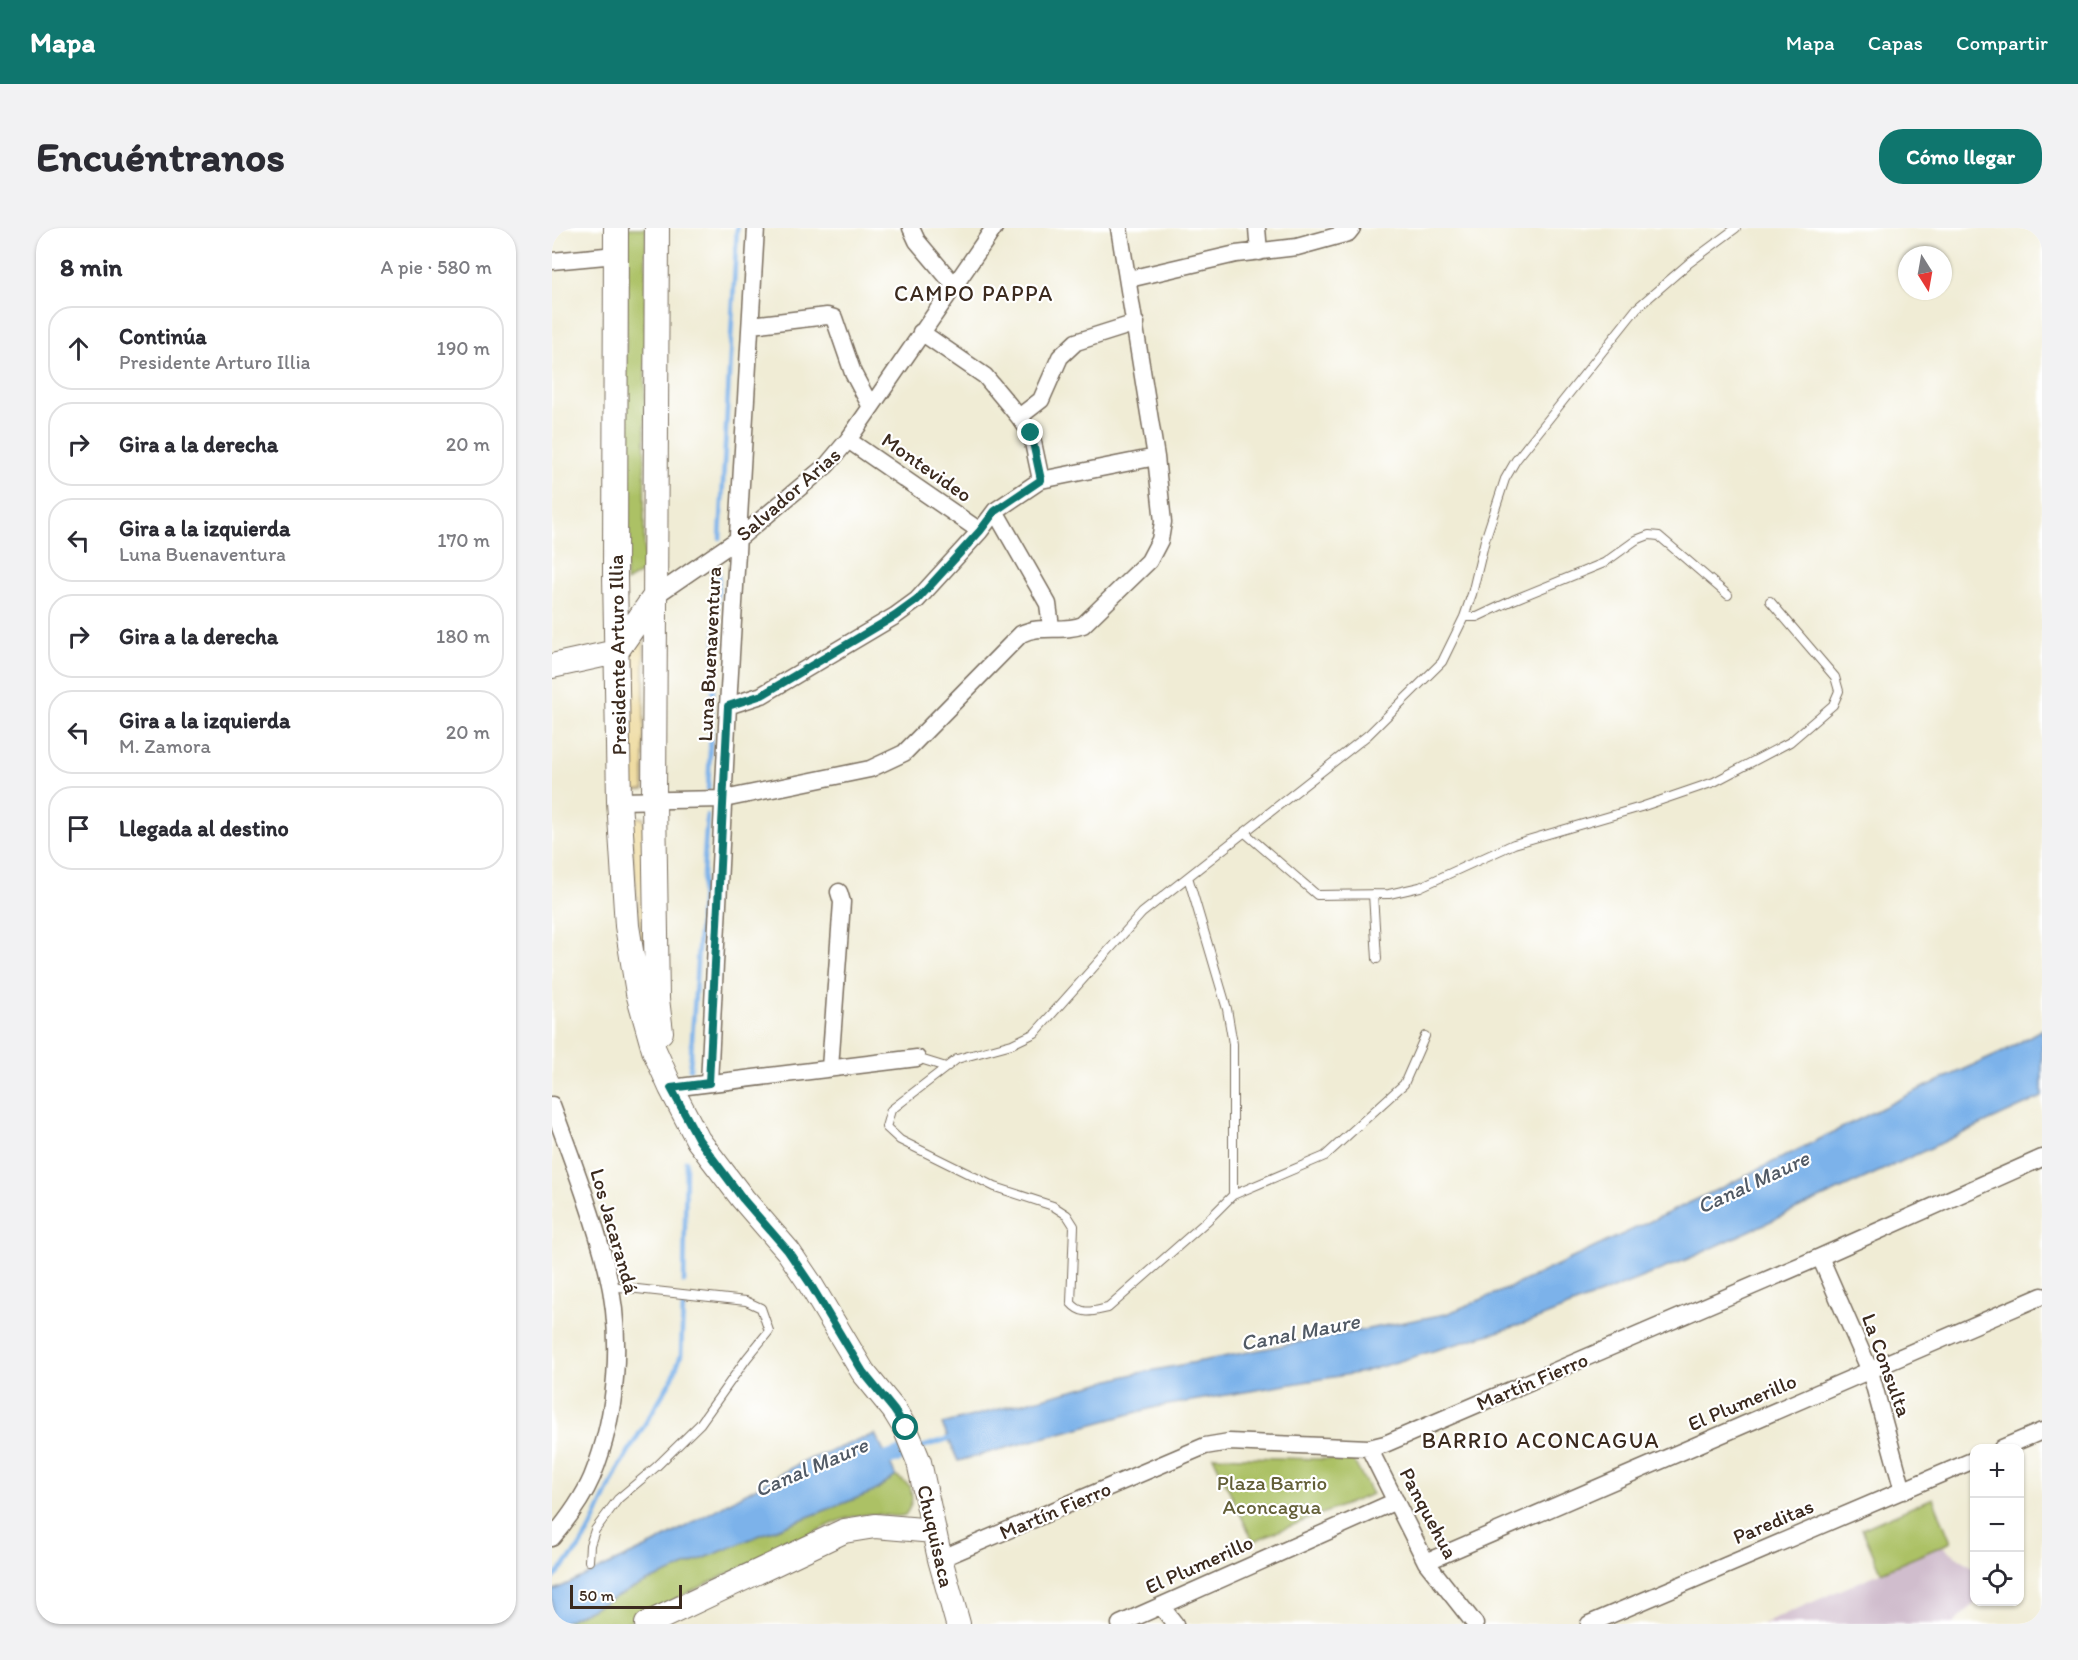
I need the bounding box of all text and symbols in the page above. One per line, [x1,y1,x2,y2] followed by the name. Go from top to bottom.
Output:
[30,25,95,59] text: Mapa
[1786,30,1835,55] text: Mapa
[1868,30,1923,55] text: Capas
[1956,30,2048,55] text: Compartir
[1879,129,2042,184] button: Cómo llegar
[36,131,285,182] text: Encuéntranos
[1898,246,1952,300] north arrow
[60,251,122,283] text: 8 min
[381,255,492,279] text: A pie · 580 m
[894,280,1054,307] district label: CAMPO PAPPA
[119,323,207,350] text: Continúa
[62,332,95,365] icon: ahead
[437,336,490,360] text: 190 m
[119,350,310,374] text: Presidente Arturo Illia
[1017,419,1043,445] route end
[877,427,977,507] street label: Montevideo
[62,428,95,461] icon: right
[119,431,278,458] text: Gira a la derecha
[446,432,490,456] text: 20 m
[731,442,845,546] street label: Salvador Arias
[119,515,290,542] text: Gira a la izquierda
[62,524,95,557] icon: left
[437,528,490,552] text: 170 m
[119,542,286,566] text: Luna Buenaventura
[603,554,631,756] street label: Presidente Arturo Illia
[692,566,726,742] street label: Luna Buenaventura
[62,620,95,653] icon: right
[119,623,278,650] text: Gira a la derecha
[436,624,490,648] text: 180 m
[119,707,290,734] text: Gira a la izquierda
[62,716,95,749] icon: left
[446,720,490,744] text: 20 m
[119,734,211,758] text: M. Zamora
[62,812,95,845] icon: arrive
[119,815,289,842] text: Llegada al destino
[1693,1144,1815,1220] water label: Canal Maure
[585,1165,645,1297] street label: Los Jacarandá
[1238,1307,1363,1357] water label: Canal Maure
[1857,1310,1917,1420] street label: La Consulta
[1472,1346,1592,1416] street label: Martín Fierro
[1684,1368,1800,1436] street label: El Plumerillo
[892,1414,918,1440] route start
[1422,1427,1660,1454] district label: BARRIO ACONCAGUA
[750,1430,873,1503] water label: Canal Maure
[1970,1444,2024,1606] map controls
[1970,1444,2024,1498] button: +
[1395,1463,1463,1563] street label: Panquehua
[1217,1470,1327,1519] park label: Plaza Barrio Aconcagua
[995,1475,1115,1545] street label: Martín Fierro
[912,1482,960,1590] street label: Chuquisaca
[1729,1493,1817,1549] street label: Pareditas
[1970,1498,2024,1552] button: −
[1141,1529,1257,1599] street label: El Plumerillo
[1970,1552,2024,1606] button: locate
[570,1582,682,1610] scale bar
[579,1586,614,1605] text: 50 m

